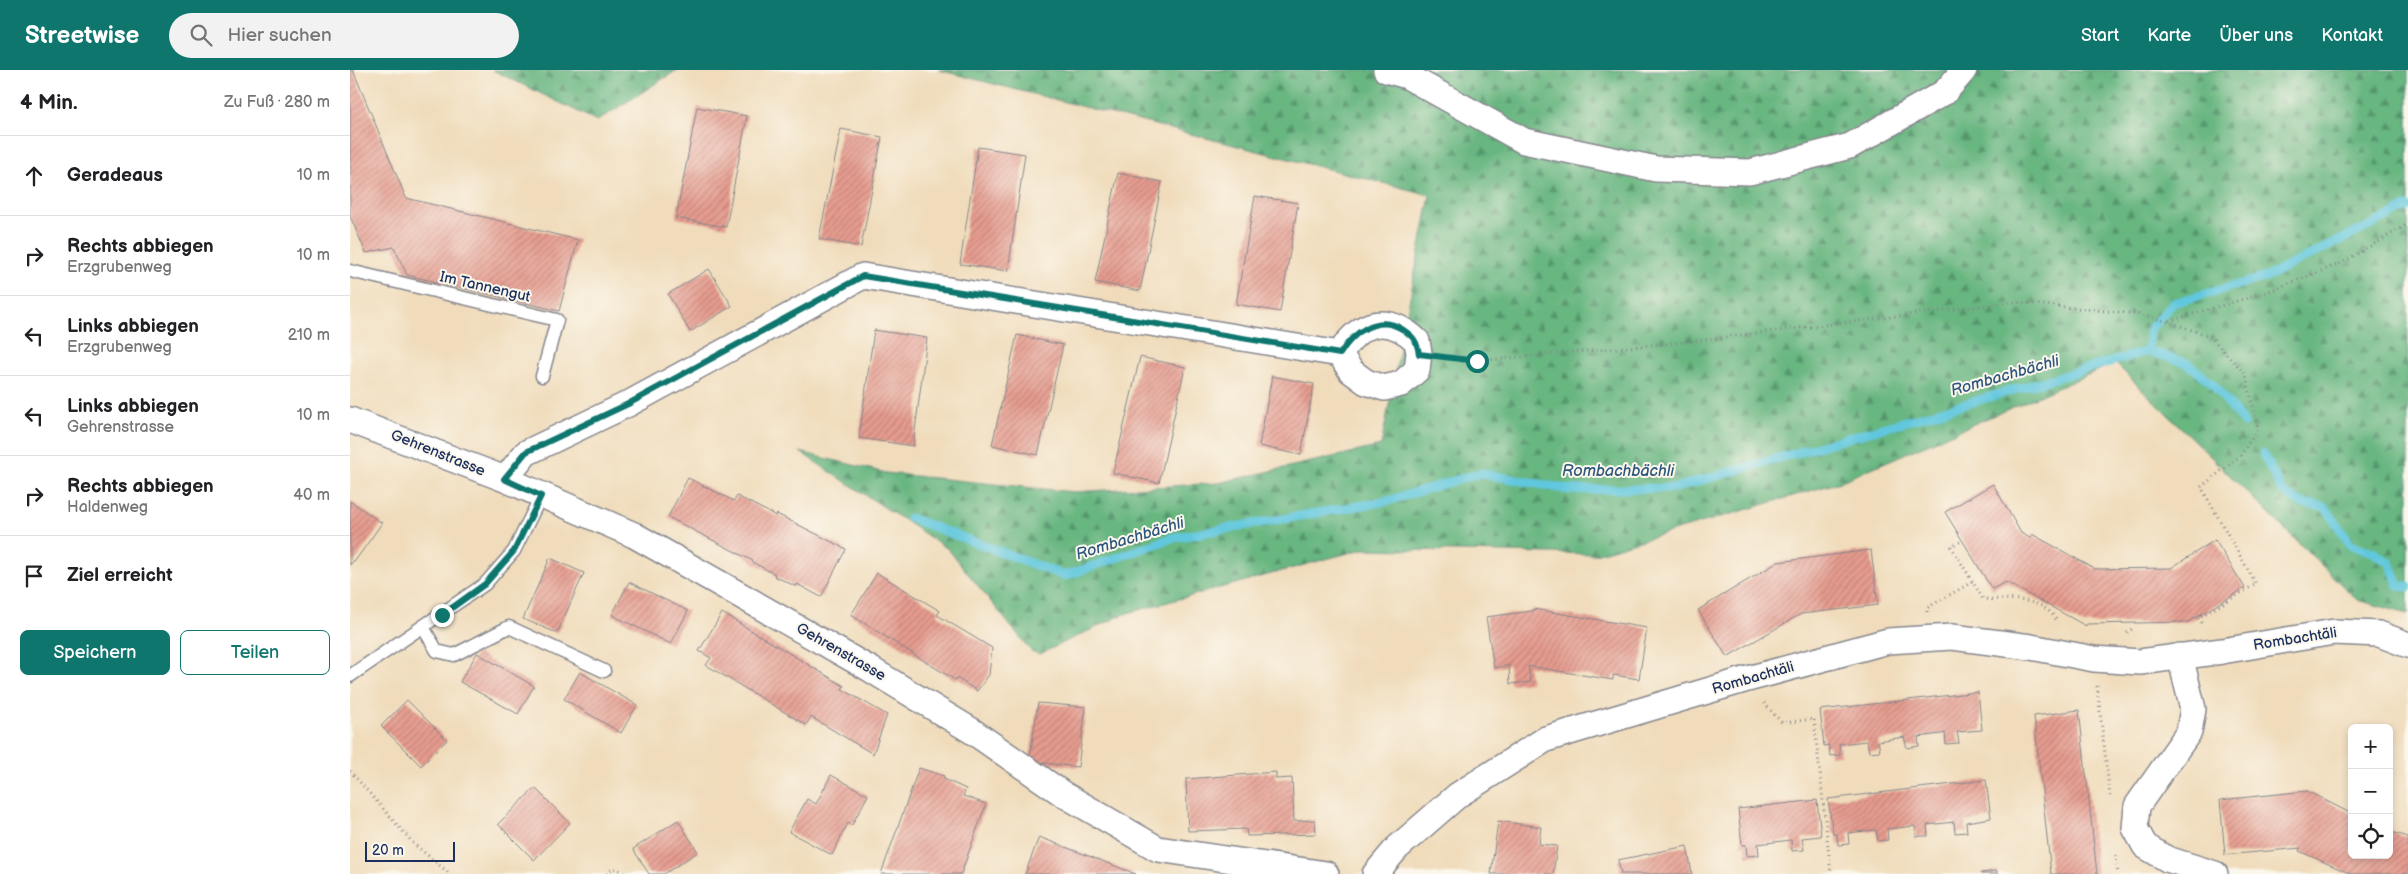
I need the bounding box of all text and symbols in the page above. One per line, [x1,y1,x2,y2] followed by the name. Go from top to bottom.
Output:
[169,13,519,58] search box
[25,21,139,50] text: Streetwise
[187,21,215,49] icon: search
[227,24,332,47] text: Hier suchen
[2081,25,2119,46] text: Start
[2147,25,2191,46] text: Karte
[2219,25,2293,46] text: Über uns
[2321,25,2383,46] text: Kontakt
[20,90,78,115] text: 4 Min.
[224,93,330,112] text: Zu Fuß · 280 m
[20,162,48,190] icon: ahead
[67,164,163,187] text: Geradeaus
[297,166,330,185] text: 10 m
[67,235,214,258] text: Rechts abbiegen
[20,242,48,270] icon: right
[297,246,330,265] text: 10 m
[67,258,172,277] text: Erzgrubenweg
[438,267,533,307] street label: Im Tannengut
[67,315,199,338] text: Links abbiegen
[20,322,48,350] icon: left
[288,326,330,345] text: 210 m
[67,338,172,357] text: Erzgrubenweg
[1466,350,1489,373] route start
[1949,351,2063,401] water label: Rombachbächli
[67,395,199,418] text: Links abbiegen
[20,402,48,430] icon: left
[297,406,330,425] text: 10 m
[67,418,174,437] text: Gehrenstrasse
[388,425,488,481] street label: Gehrenstrasse
[1562,462,1675,481] water label: Rombachbächli
[67,475,214,498] text: Rechts abbiegen
[20,482,48,510] icon: right
[293,486,330,505] text: 40 m
[67,498,148,517] text: Haldenweg
[1074,513,1188,564] water label: Rombachbächli
[20,562,48,590] icon: arrive
[67,564,173,587] text: Ziel erreicht
[431,604,454,627] route end
[793,619,889,685] street label: Gehrenstrasse
[2252,623,2338,655] street label: Rombachtäli
[20,630,170,675] button: Speichern
[180,630,330,675] button: Teilen
[1710,657,1796,699] street label: Rombachtäli
[2348,724,2393,859] map controls
[2348,724,2393,769] button: +
[2348,769,2393,814] button: −
[2348,814,2393,859] button: locate
[365,839,455,862] scale bar
[372,842,404,859] text: 20 m

